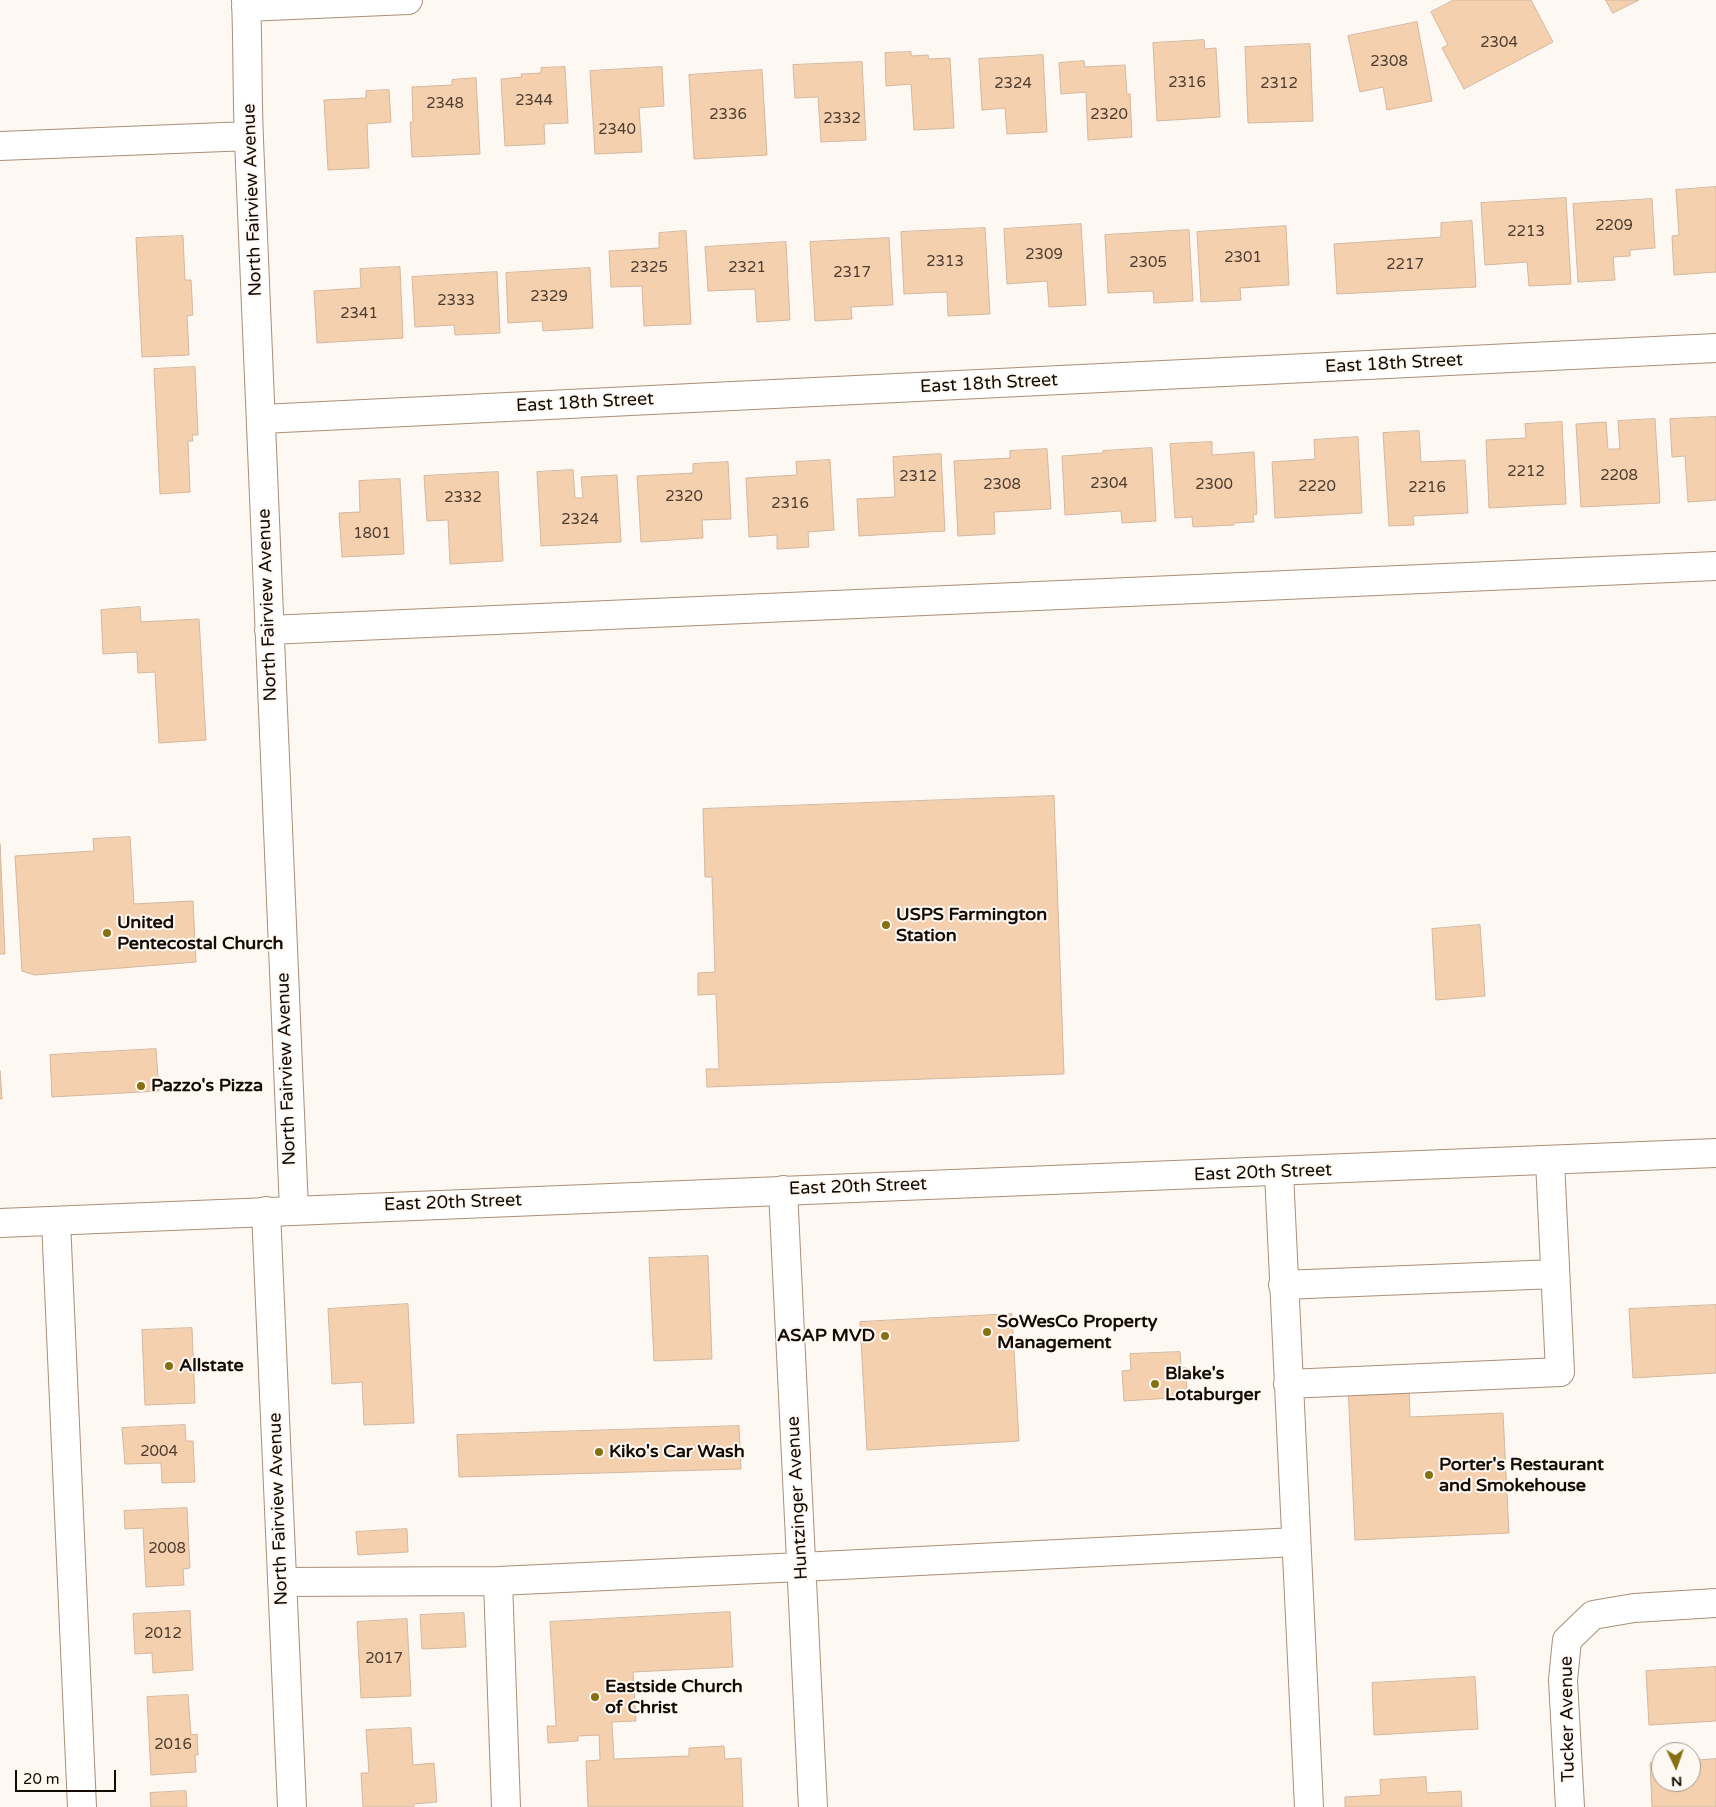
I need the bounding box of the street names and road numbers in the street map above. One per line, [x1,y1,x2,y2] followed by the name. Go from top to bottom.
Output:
[239,103,267,297] street label: North Fairview Avenue
[1324,350,1464,378] street label: East 18th Street
[919,370,1059,398] street label: East 18th Street
[515,389,655,417] street label: East 18th Street
[254,508,282,702] street label: North Fairview Avenue
[273,972,301,1166] street label: North Fairview Avenue
[1194,1160,1332,1186] street label: East 20th Street
[789,1174,927,1200] street label: East 20th Street
[384,1190,522,1216] street label: East 20th Street
[265,1412,293,1606] street label: North Fairview Avenue
[783,1416,813,1580] street label: Huntzinger Avenue
[1556,1656,1580,1782] street label: Tucker Avenue

